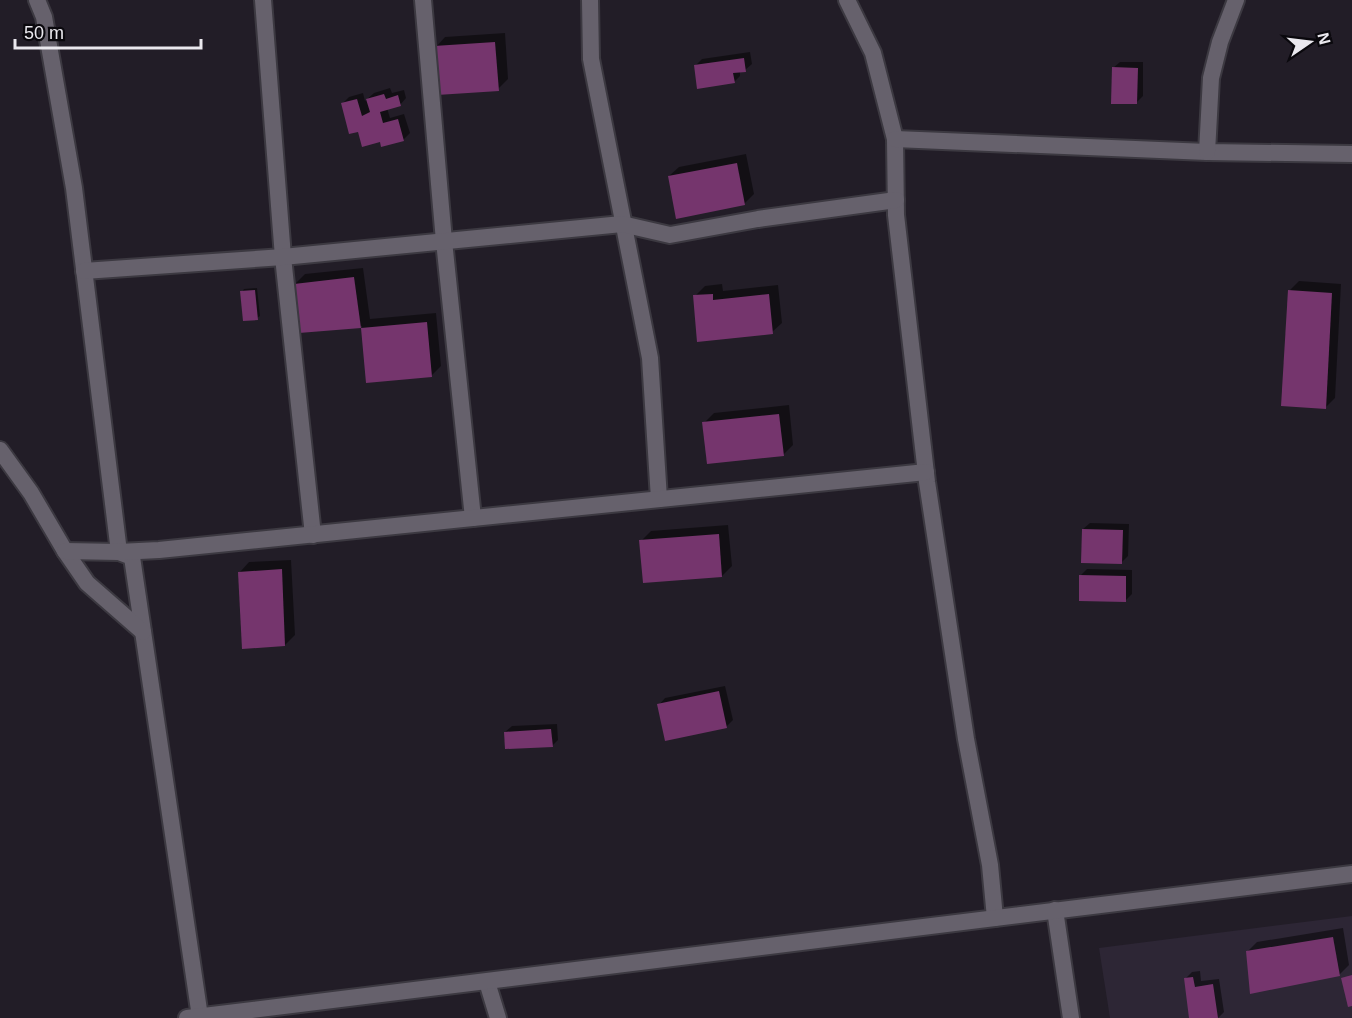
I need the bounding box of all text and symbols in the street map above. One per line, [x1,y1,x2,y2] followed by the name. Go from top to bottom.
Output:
[15,12,201,50] scale bar
[1280,12,1340,72] north arrow
[24,23,64,43] text: 50 m
[1314,31,1334,46] text: N

